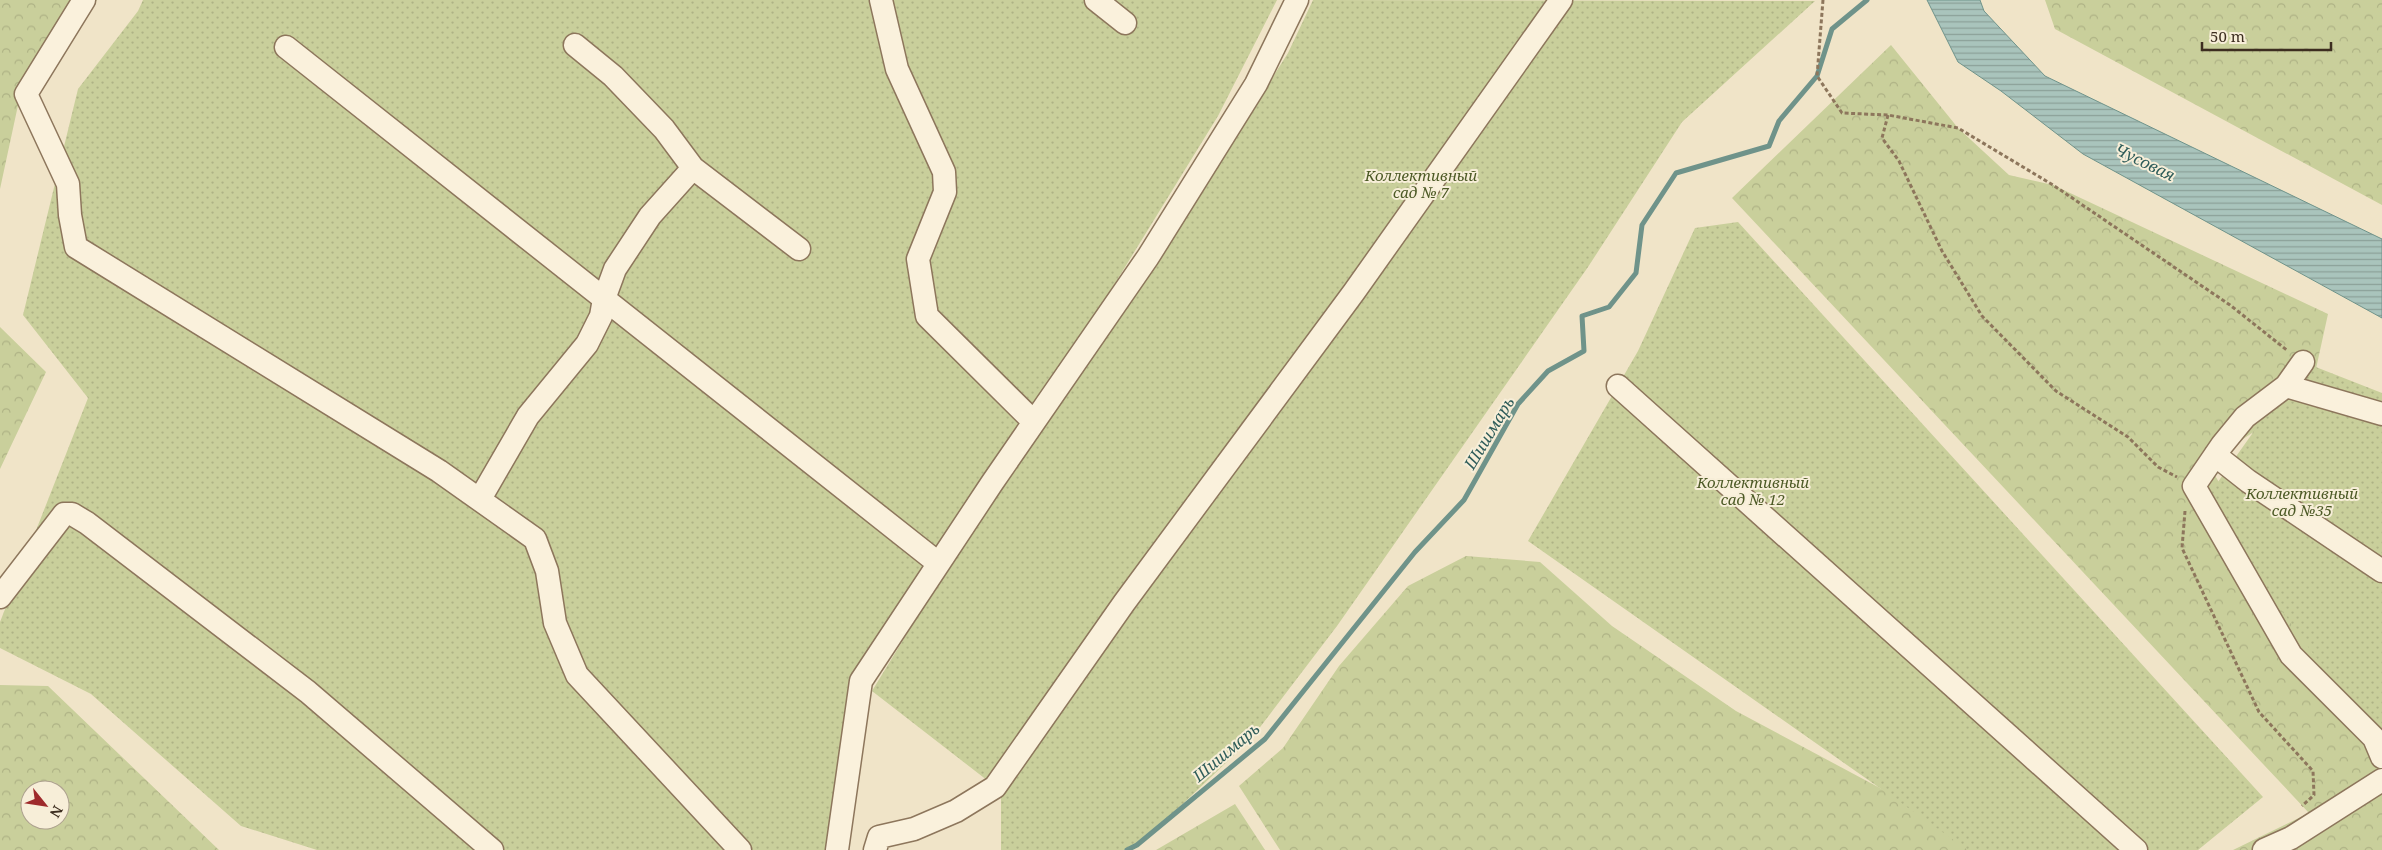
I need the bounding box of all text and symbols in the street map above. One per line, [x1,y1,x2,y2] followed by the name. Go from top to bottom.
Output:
[2202,20,2331,52] scale bar
[2210,26,2245,46] text: 50 m
[2111,138,2179,186] water label: Чусовая
[1364,165,1477,202] park label: Коллективный сад № 7
[1458,393,1519,474] water label: Шишмарь
[1696,472,1809,509] park label: Коллективный сад № 12
[2245,483,2358,520] park label: Коллективный сад №35
[1187,718,1264,787] water label: Шишмарь
[20,780,70,830] north arrow
[46,802,68,821] text: N

